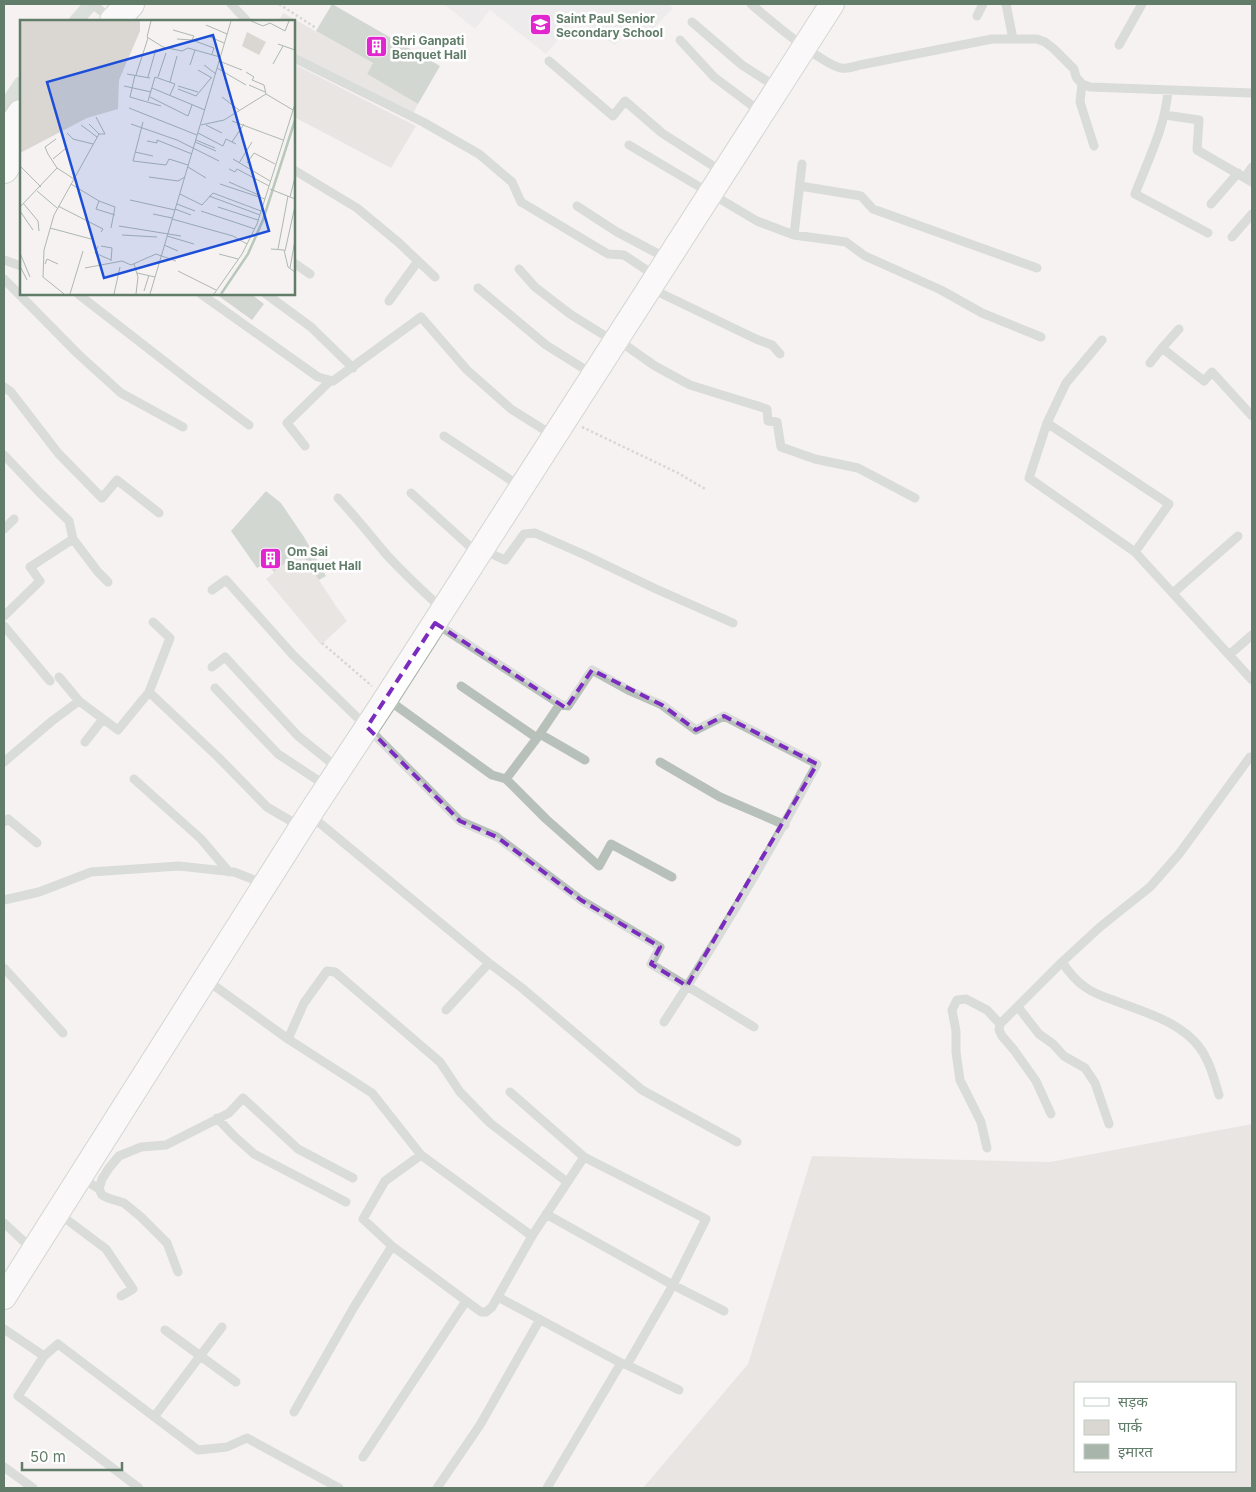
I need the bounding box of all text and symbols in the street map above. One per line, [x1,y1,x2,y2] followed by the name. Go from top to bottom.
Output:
[556,11,663,40] place label: Saint Paul Senior Secondary School
[528,13,552,37] school or university icon: Saint Paul Senior Secondary School
[20,20,295,295] inset map
[392,33,466,62] place label: Shri Ganpati Benquet Hall
[364,35,388,59] building icon: Shri Ganpati Benquet Hall
[287,544,361,573] place label: Om Sai Banquet Hall
[259,546,283,570] building icon: Om Sai Banquet Hall
[1074,1382,1236,1472] legend
[1118,1392,1148,1411] text: सड़क
[1118,1417,1142,1436] text: पार्क
[22,1440,122,1472] scale bar
[1118,1442,1153,1461] text: इमारत
[30,1447,66,1466] text: 50 m

